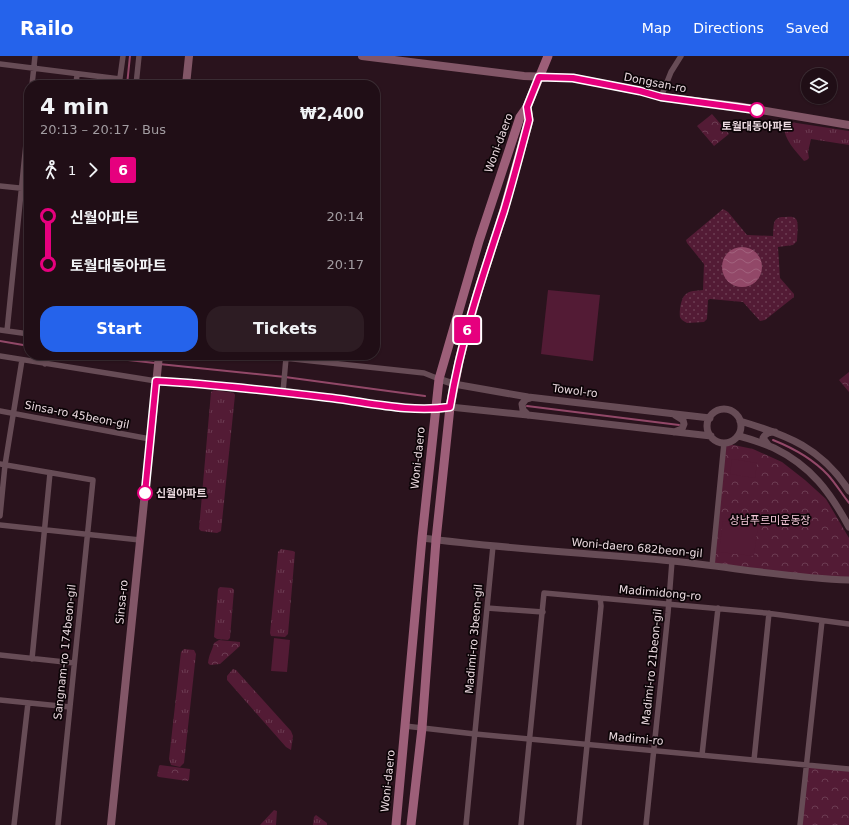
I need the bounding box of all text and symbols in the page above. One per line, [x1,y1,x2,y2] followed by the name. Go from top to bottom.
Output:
[20,17,74,39] text: Railo
[642,20,671,36] text: Map
[693,20,764,36] text: Directions
[786,20,829,36] text: Saved
[801,68,837,104] map controls
[801,68,837,104] button: layers
[623,71,688,95] street label: Dongsan-ro
[40,94,109,119] text: 4 min
[749,102,765,118] marker: 토월대동아파트
[300,105,364,123] text: ₩2,400
[482,111,516,175] street label: Woni-daero
[722,120,792,133] place label: 토월대동아파트
[40,122,166,137] text: 20:13 – 20:17 · Bus
[40,159,62,181] icon: walk
[82,159,104,181] icon: forward
[118,162,128,178] text: 6
[68,163,76,178] text: 1
[70,209,139,227] text: 신월아파트
[327,209,364,224] text: 20:14
[70,257,167,275] text: 토월대동아파트
[327,257,364,272] text: 20:17
[40,306,198,352] button: Start
[206,306,364,352] button: Tickets
[454,317,480,343] line badge: 6
[462,322,472,338] text: 6
[551,382,599,400] street label: Towol-ro
[23,398,131,432] street label: Sinsa-ro 45beon-gil
[408,426,428,490] street label: Woni-daero
[137,485,153,501] marker: 신월아파트
[156,487,207,500] place label: 신월아파트
[730,514,810,527] park label: 상남푸르미운동장
[571,536,703,560] street label: Woni-daero 682beon-gil
[113,579,131,625] street label: Sinsa-ro
[618,583,702,603] street label: Madimidong-ro
[51,584,79,720] street label: Sangnam-ro 174beon-gil
[463,584,485,694] street label: Madimi-ro 3beon-gil
[639,608,665,726] street label: Madimi-ro 21beon-gil
[608,730,664,748] street label: Madimi-ro
[378,749,398,813] street label: Woni-daero

